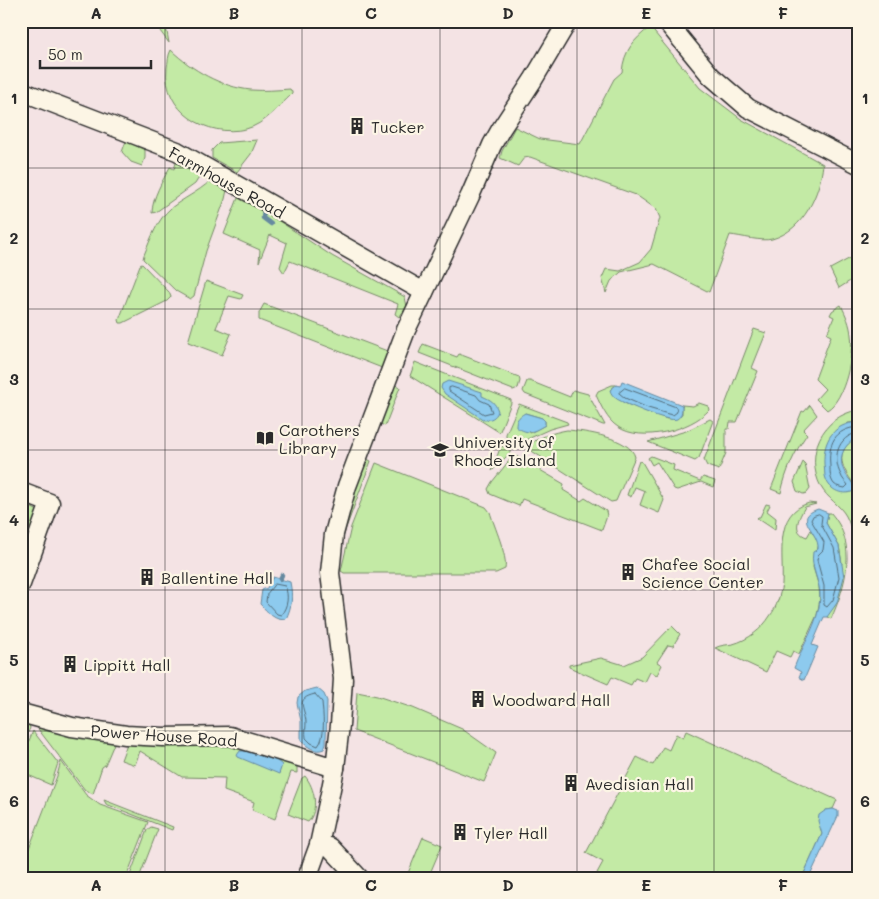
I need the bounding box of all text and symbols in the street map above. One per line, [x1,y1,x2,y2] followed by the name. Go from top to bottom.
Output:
[90,2,102,23] text: A
[229,2,239,23] text: B
[365,2,377,23] text: C
[502,2,514,23] text: D
[641,2,651,23] text: E
[778,2,788,23] text: F
[40,38,151,70] scale bar
[48,44,83,64] text: 50 m
[10,87,18,108] text: 1
[861,87,869,108] text: 1
[347,116,367,136] building icon: Tucker
[371,116,425,137] place label: Tucker
[165,141,289,223] street label: Farmhouse Road
[10,227,19,248] text: 2
[861,227,870,248] text: 2
[9,368,19,389] text: 3
[860,368,870,389] text: 3
[279,419,360,458] place label: Carothers Library
[255,428,275,448] library icon: Carothers Library
[454,431,556,470] place label: University of Rhode Island
[430,440,450,460] school or university icon: University of Rhode Island
[9,509,19,530] text: 4
[860,509,870,530] text: 4
[642,553,764,592] place label: Chafee Social Science Center
[618,562,638,582] building icon: Chafee Social Science Center
[137,567,157,587] building icon: Ballentine Hall
[161,567,273,588] place label: Ballentine Hall
[9,649,19,670] text: 5
[860,649,870,670] text: 5
[60,654,80,674] building icon: Lippitt Hall
[84,654,171,675] place label: Lippitt Hall
[468,689,488,709] building icon: Woodward Hall
[492,689,610,710] place label: Woodward Hall
[90,719,238,751] street label: Power House Road
[561,773,581,793] building icon: Avedisian Hall
[585,773,694,794] place label: Avedisian Hall
[9,790,19,811] text: 6
[860,790,870,811] text: 6
[450,822,470,842] building icon: Tyler Hall
[474,822,548,843] place label: Tyler Hall
[90,874,102,895] text: A
[229,874,239,895] text: B
[365,874,377,895] text: C
[502,874,514,895] text: D
[641,874,651,895] text: E
[778,874,788,895] text: F

